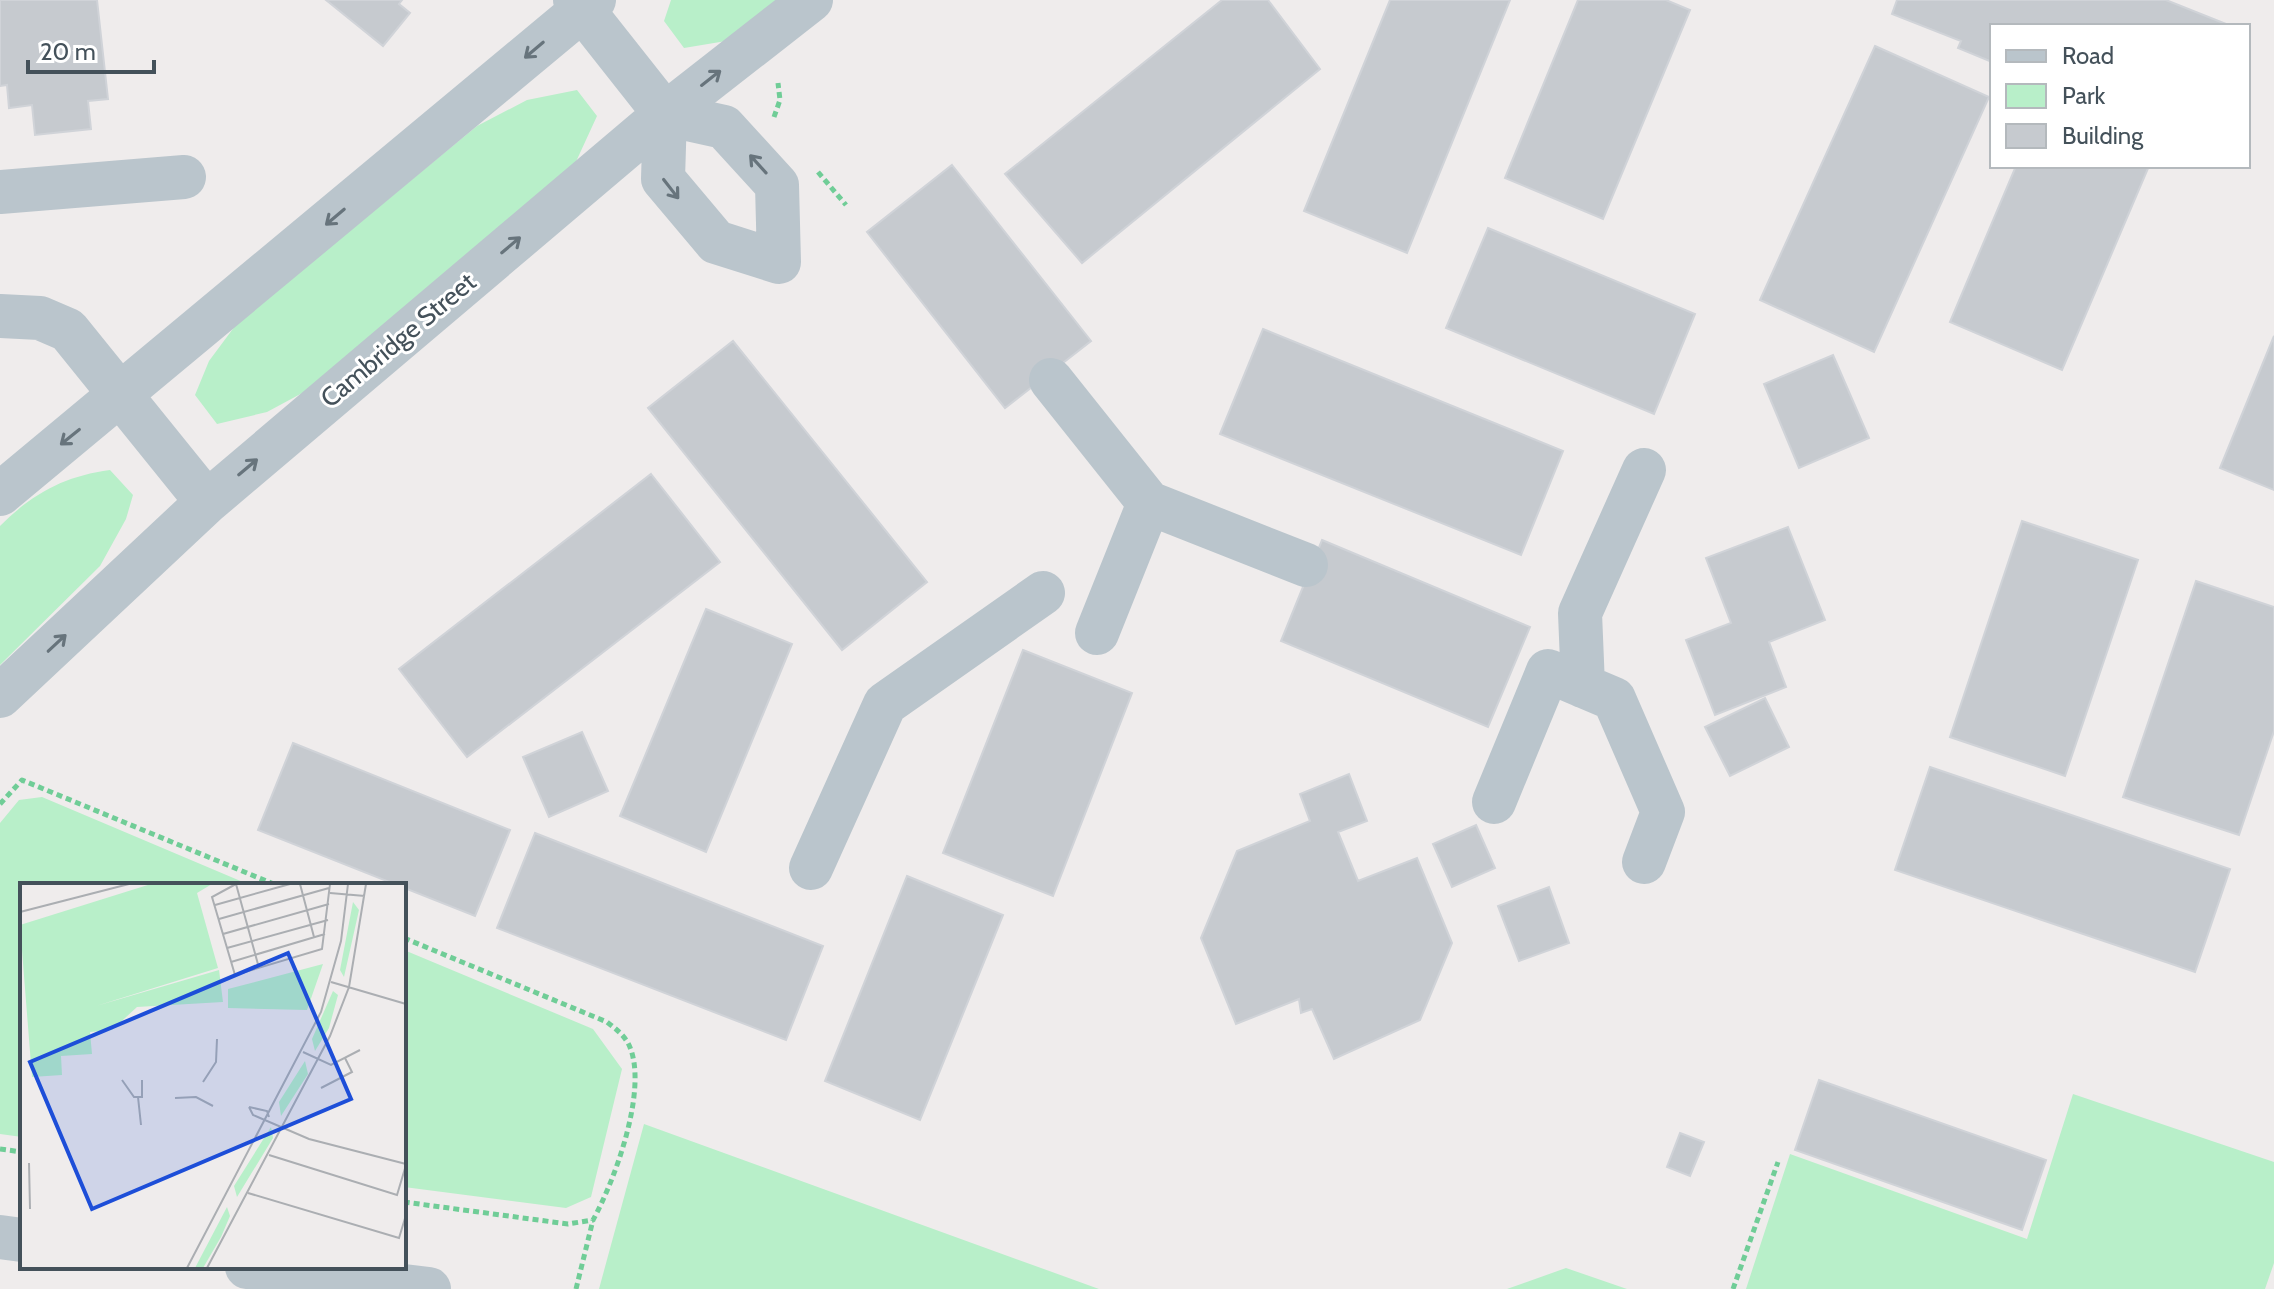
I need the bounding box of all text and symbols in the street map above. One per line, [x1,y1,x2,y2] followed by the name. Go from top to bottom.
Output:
[28,24,154,74] scale bar
[1990,24,2250,168] legend
[40,37,96,66] text: 20 m
[524,41,545,59] one-way arrow
[2062,41,2114,70] text: Road
[700,70,721,87] one-way arrow
[2062,81,2105,110] text: Park
[2062,121,2144,150] text: Building
[750,154,768,174] one-way arrow
[662,178,680,199] one-way arrow
[325,208,345,226] one-way arrow
[500,236,520,254] one-way arrow
[314,266,482,414] street label: Cambridge Street
[60,428,81,446] one-way arrow
[238,458,258,476] one-way arrow
[47,633,67,652] one-way arrow
[20,883,406,1269] inset map

